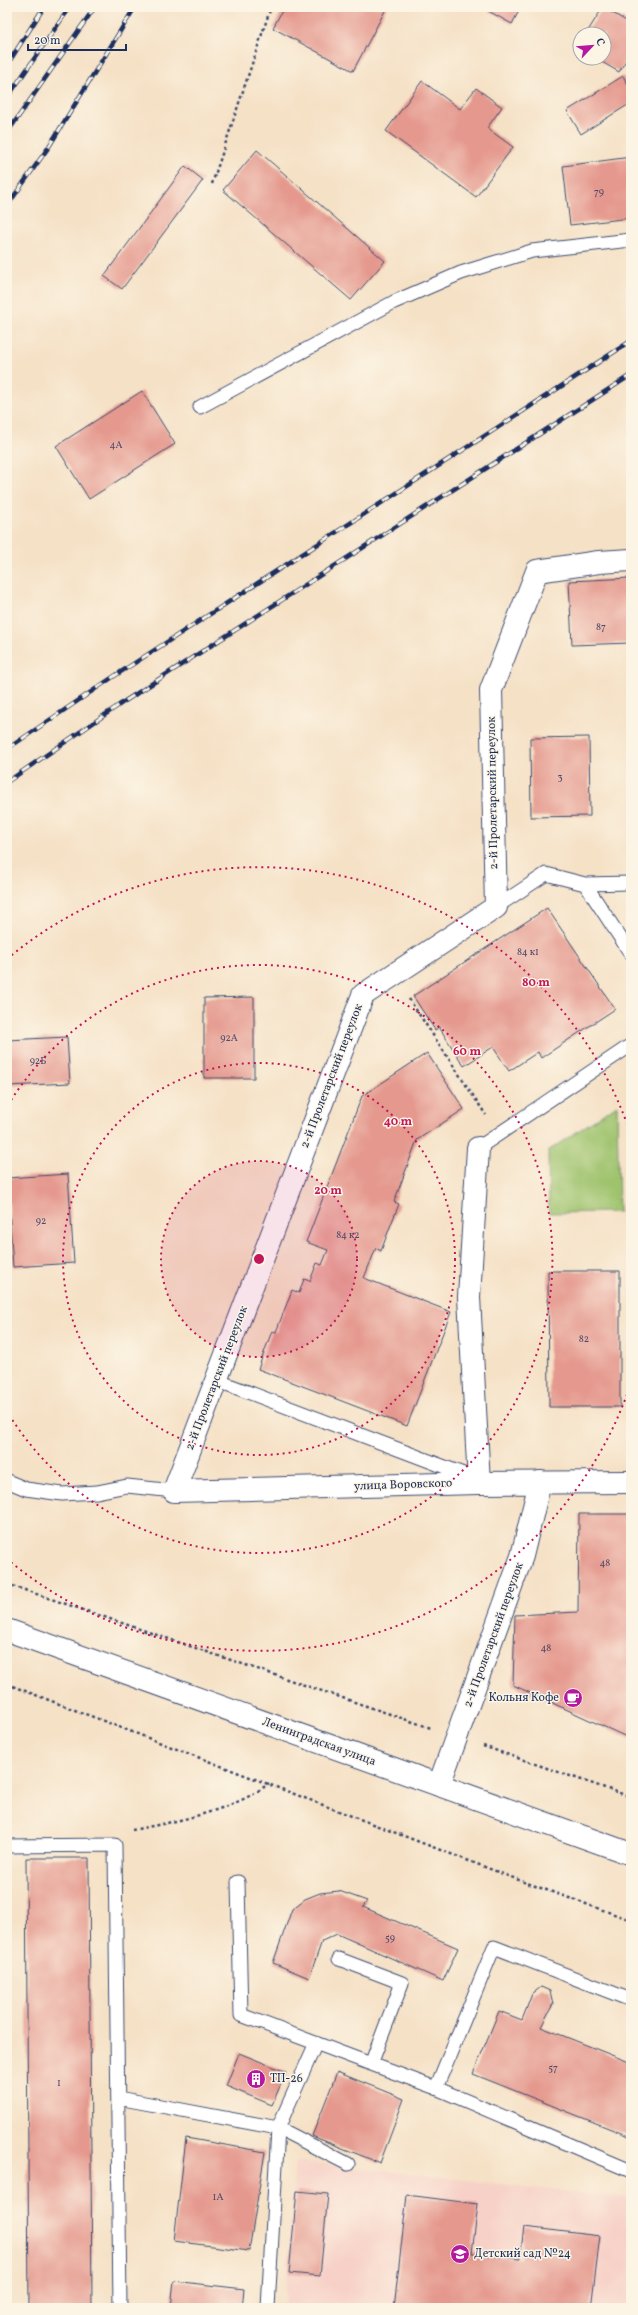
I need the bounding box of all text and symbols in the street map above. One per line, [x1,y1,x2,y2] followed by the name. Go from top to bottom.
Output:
[28,26,126,52] scale bar
[572,26,612,66] north arrow
[34,33,61,49] text: 20 m
[591,36,608,49] text: С
[594,185,604,199] house number: 79
[109,438,123,452] house number: 4А
[596,620,606,634] house number: 87
[484,716,502,870] street label: 2-й Пролетарский переулок
[557,770,563,784] house number: 3
[517,945,539,959] house number: 84 к1
[522,975,550,991] text: 80 m
[297,1001,367,1150] street label: 2-й Пролетарский переулок
[220,1031,238,1045] house number: 92А
[453,1044,481,1060] text: 60 m
[30,1054,46,1068] house number: 92Б
[384,1114,413,1130] text: 40 m
[314,1183,342,1199] text: 20 m
[36,1214,46,1228] house number: 92
[336,1228,360,1242] house number: 84 к2
[252,1252,266,1266] centre of rings
[182,1303,252,1452] street label: 2-й Пролетарский переулок
[579,1332,589,1346] house number: 82
[354,1475,452,1495] street label: улица Воровского
[600,1556,610,1570] house number: 48
[460,1560,528,1710] street label: 2-й Пролетарский переулок
[541,1641,551,1655] house number: 48
[562,1687,584,1709] cafe icon: Кольня Кофе
[488,1690,559,1706] place label: Кольня Кофе
[260,1714,378,1770] street label: Ленинградская улица
[385,1931,395,1945] house number: 59
[548,2061,558,2075] house number: 57
[245,2068,267,2090] building icon: ТП-26
[270,2071,303,2087] place label: ТП-26
[57,2076,61,2090] house number: 1
[213,2190,223,2204] house number: 1А
[449,2243,471,2265] school or university icon: Детский сад №24
[474,2246,571,2262] place label: Детский сад №24

